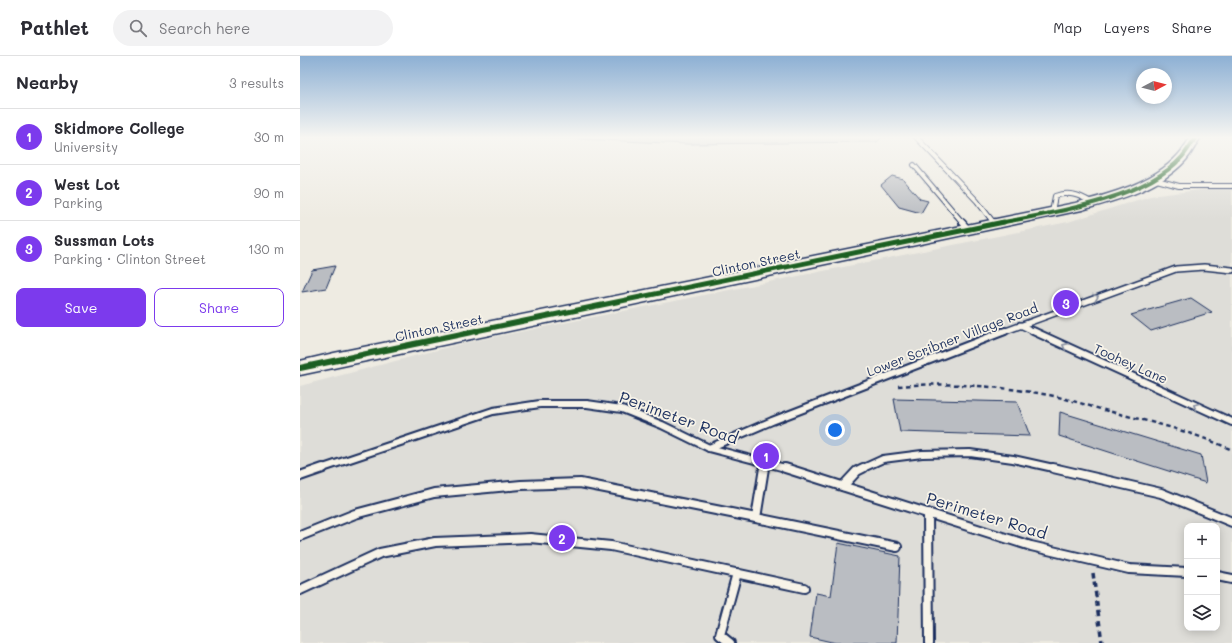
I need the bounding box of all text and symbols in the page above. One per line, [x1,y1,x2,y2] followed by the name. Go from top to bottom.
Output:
[113,10,393,46] search box
[20,15,89,40] text: Pathlet
[127,17,149,39] icon: search
[159,18,250,38] text: Search here
[1053,18,1082,37] text: Map
[1104,18,1150,37] text: Layers
[1172,18,1212,37] text: Share
[1136,68,1172,104] north arrow
[16,71,78,93] text: Nearby
[229,74,284,91] text: 3 results
[54,118,184,138] text: Skidmore College
[26,128,32,145] text: 1
[254,128,284,145] text: 30 m
[54,138,118,155] text: University
[54,174,120,194] text: West Lot
[25,184,33,201] text: 2
[254,184,284,201] text: 90 m
[54,194,102,211] text: Parking
[54,230,154,250] text: Sussman Lots
[25,240,33,257] text: 3
[248,240,284,257] text: 130 m
[710,244,802,280] street label: Clinton Street
[54,250,206,267] text: Parking · Clinton Street
[16,288,146,327] button: Save
[154,288,284,327] button: Share
[1053,288,1079,318] pin: 3
[1093,294,1100,302] one-way arrow
[864,298,1040,380] street label: Lower Scribner Village Road
[393,309,485,345] street label: Clinton Street
[1091,339,1171,387] street label: Toohey Lane
[1062,343,1070,351] one-way arrow
[617,386,741,448] street label: Perimeter Road
[1193,403,1201,411] one-way arrow
[825,420,845,440] your location
[753,441,779,471] pin: 1
[924,487,1050,543] street label: Perimeter Road
[549,523,575,553] pin: 2
[1184,523,1220,631] map controls
[1184,523,1220,559] button: +
[1184,559,1220,595] button: −
[1184,595,1220,631] button: layers

